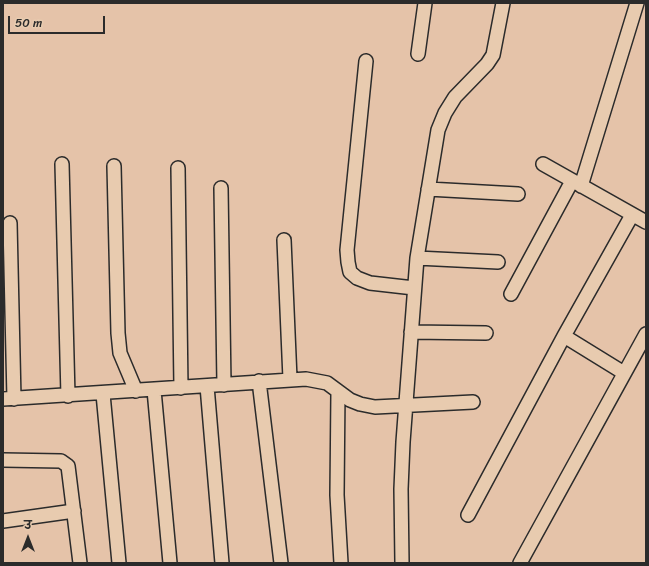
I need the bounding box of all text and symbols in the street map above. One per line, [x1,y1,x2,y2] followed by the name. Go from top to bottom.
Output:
[10,8,107,34] scale bar
[15,12,42,34] text: 50 m
[24,516,32,535] text: उ
[8,518,48,558] north arrow

